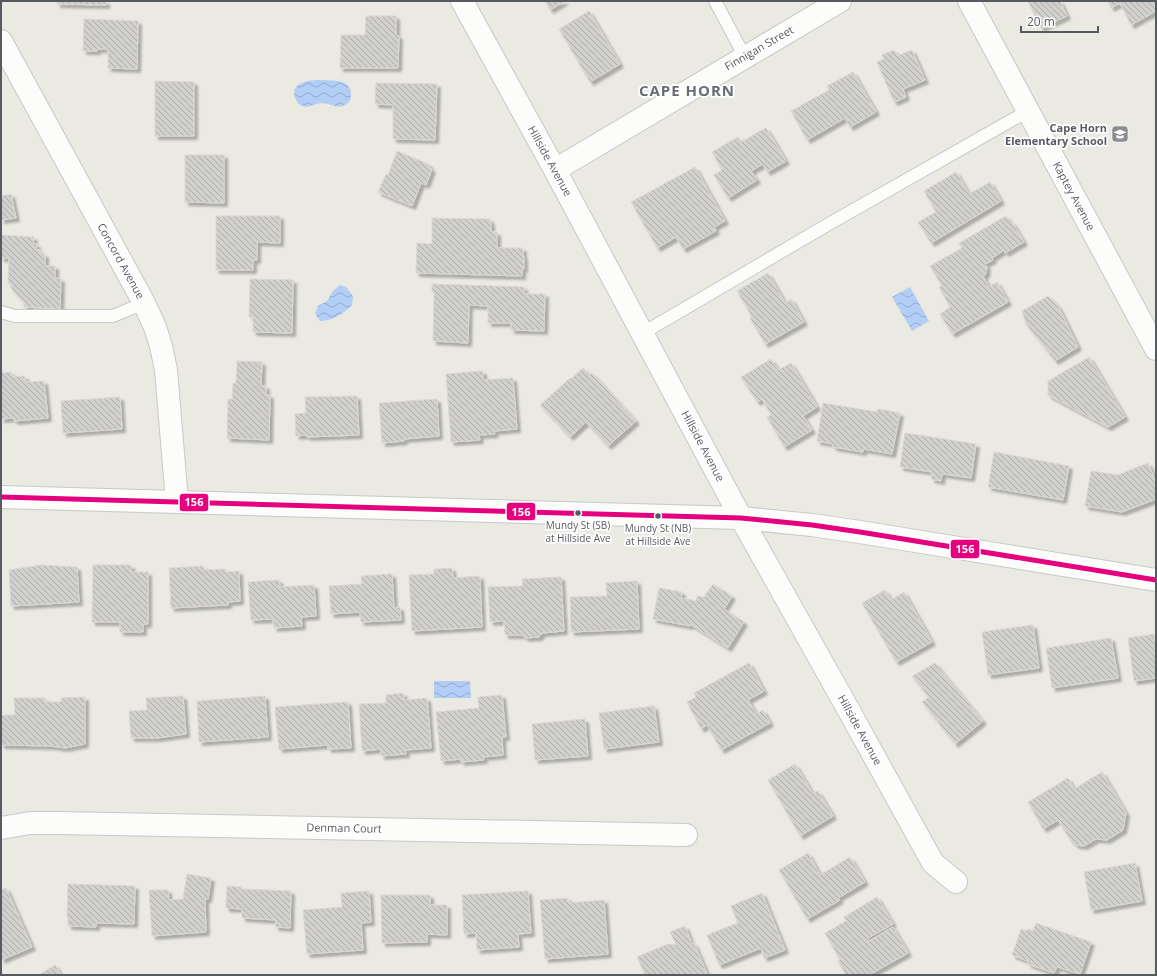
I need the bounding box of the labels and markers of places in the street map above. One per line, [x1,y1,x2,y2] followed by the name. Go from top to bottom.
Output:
[1005,120,1107,148] place label: Cape Horn Elementary School
[1110,124,1130,144] school or university icon: Cape Horn Elementary School
[573,508,583,518] marker: Mundy St (SB) at Hillside Ave
[653,511,663,521] marker: Mundy St (NB) at Hillside Ave
[545,518,611,545] place label: Mundy St (SB) at Hillside Ave
[625,521,691,548] place label: Mundy St (NB) at Hillside Ave

